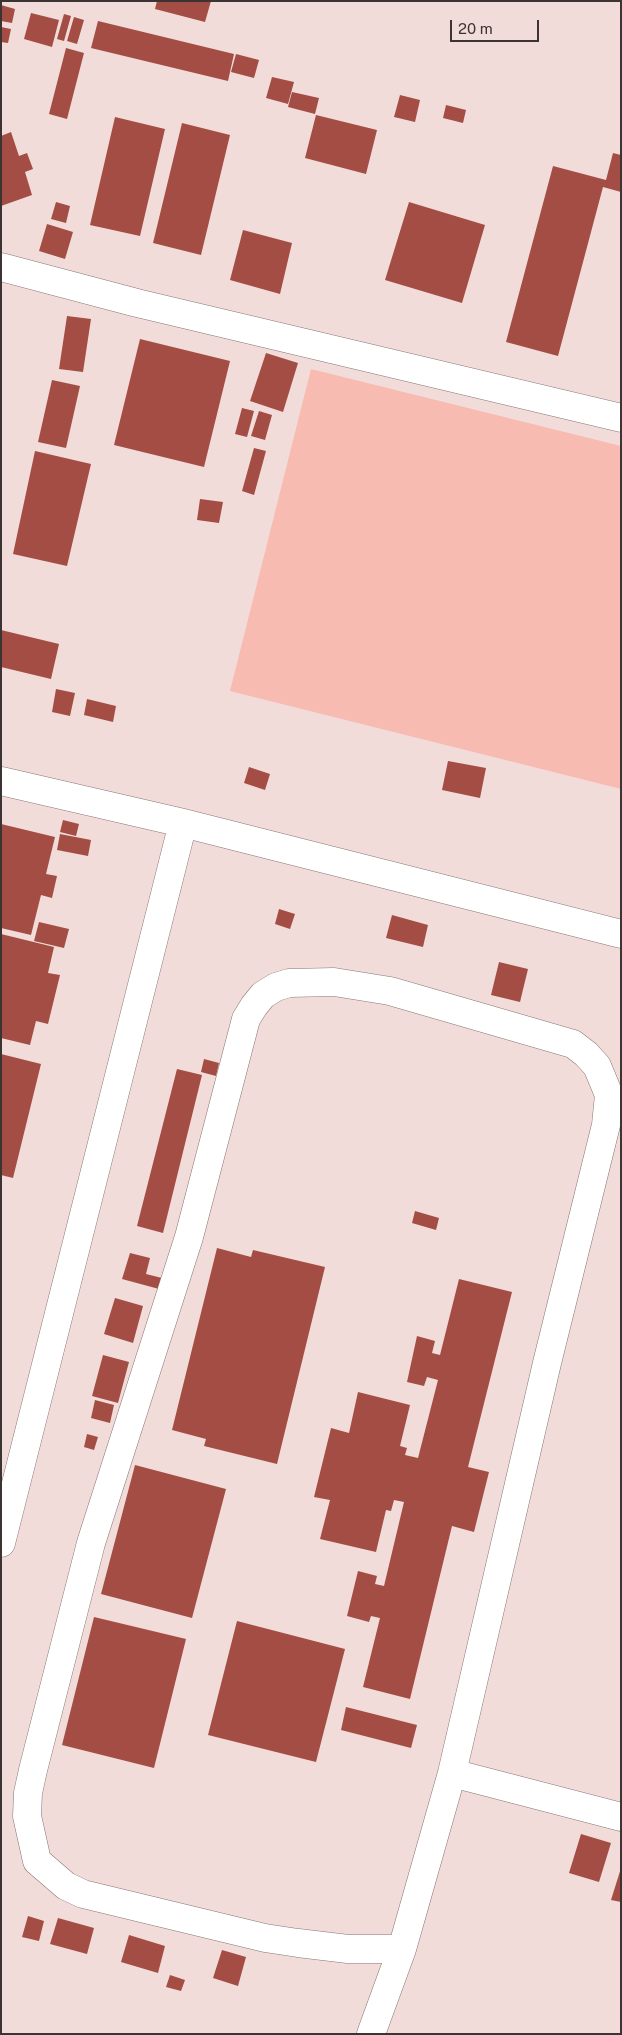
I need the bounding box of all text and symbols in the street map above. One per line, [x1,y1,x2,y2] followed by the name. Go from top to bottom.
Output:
[452,10,541,42] scale bar
[458,20,493,37] text: 20 m

